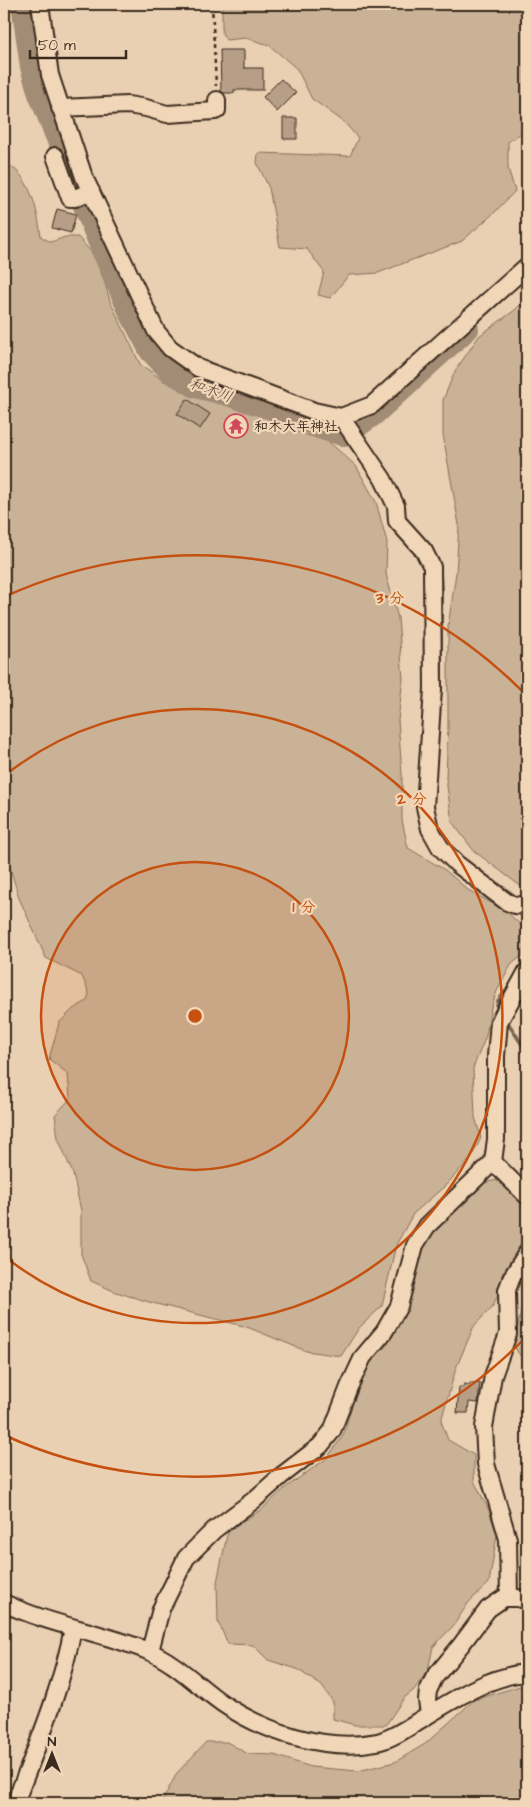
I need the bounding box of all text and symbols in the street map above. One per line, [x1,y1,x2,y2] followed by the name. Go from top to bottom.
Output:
[30,28,126,60] scale bar
[38,35,76,56] text: 50 m
[186,373,236,408] water label: 和木川
[223,413,249,439] temple icon: 和木大年神社
[254,417,338,437] place label: 和木大年神社
[375,588,404,609] text: 3 分
[396,789,427,810] text: 2 分
[293,897,315,918] text: 1 分
[186,1007,204,1025] centre of rings
[28,1730,78,1780] north arrow
[48,1732,57,1752] text: N

